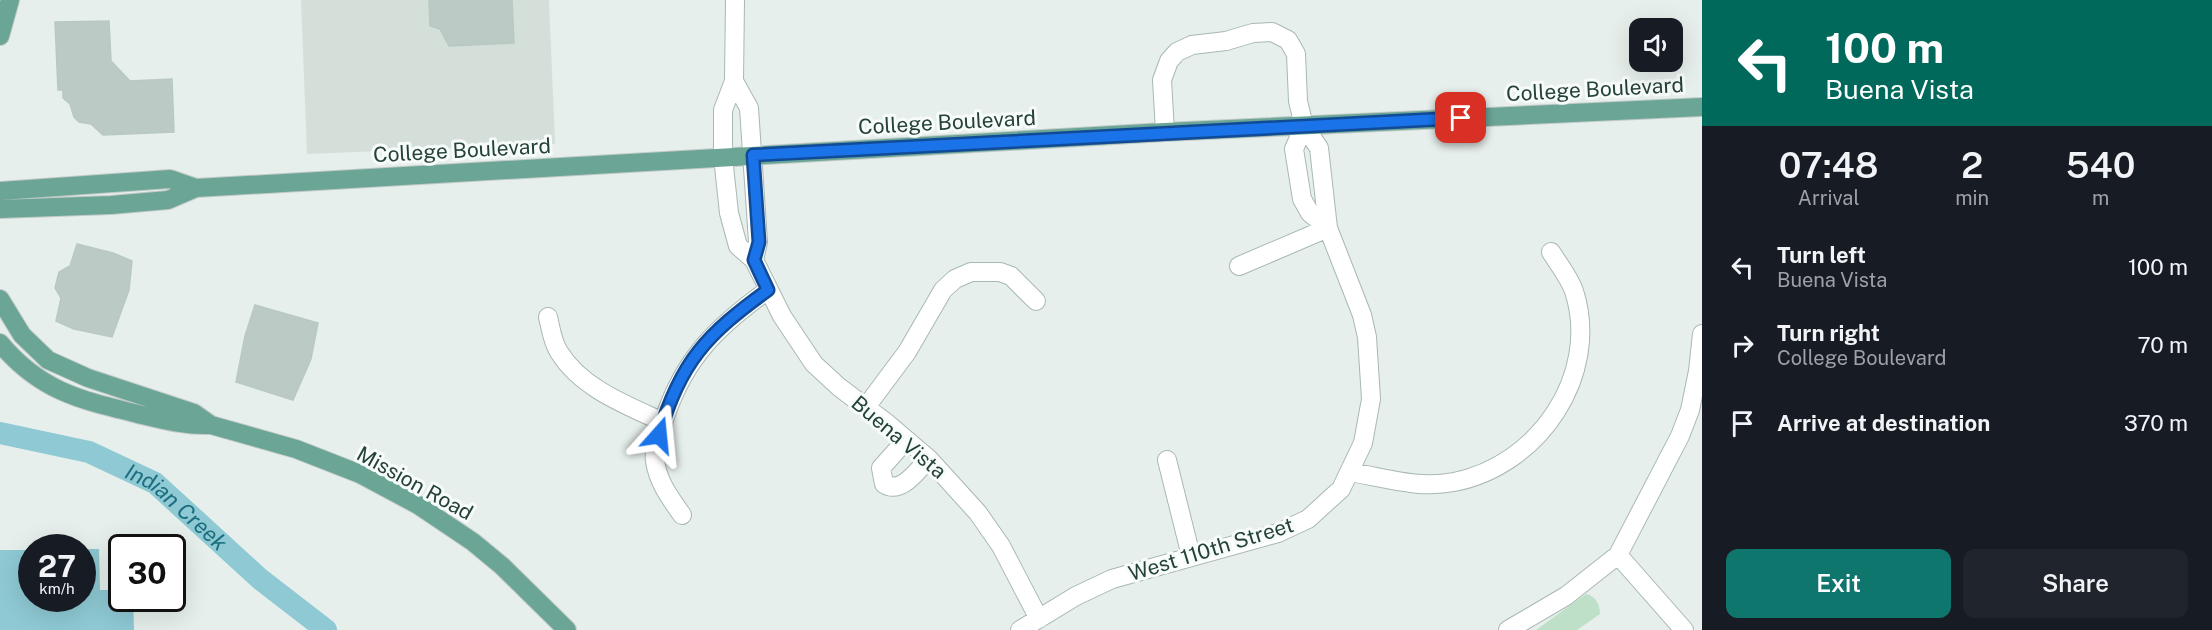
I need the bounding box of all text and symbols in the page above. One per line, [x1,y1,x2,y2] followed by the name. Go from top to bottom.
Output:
[1629,18,1683,72] map controls
[1629,18,1683,72] button: sound
[1825,23,1944,72] text: 100 m
[1726,24,1804,102] icon: left
[1505,72,1685,106] street label: College Boulevard
[1825,73,1974,105] text: Buena Vista
[1435,92,1486,143] pin
[1444,101,1477,134] icon: arrive
[857,105,1037,139] street label: College Boulevard
[372,133,552,167] street label: College Boulevard
[1779,144,1879,186] text: 07:48
[1961,144,1983,186] text: 2
[2066,144,2135,186] text: 540
[1798,186,1859,210] text: Arrival
[1955,186,1989,210] text: min
[2092,186,2109,210] text: m
[1777,242,1866,268] text: Turn left
[1726,251,1759,284] icon: left
[2128,254,2188,280] text: 100 m
[1777,268,1887,292] text: Buena Vista
[1777,320,1880,346] text: Turn right
[1726,329,1759,362] icon: right
[2137,332,2188,358] text: 70 m
[1777,346,1946,370] text: College Boulevard
[847,390,951,484] street label: Buena Vista
[627,403,691,467] position arrow
[1726,407,1759,440] icon: arrive
[1777,410,1990,436] text: Arrive at destination
[2124,410,2188,436] text: 370 m
[353,441,477,525] street label: Mission Road
[121,458,233,556] water label: Indian Creek
[1125,512,1297,586] street label: West 110th Street
[108,534,186,612] speed limit sign: 30
[38,548,76,584] text: 27
[1726,549,1951,618] button: Exit
[1963,549,2188,618] button: Share
[39,580,75,597] text: km/h

